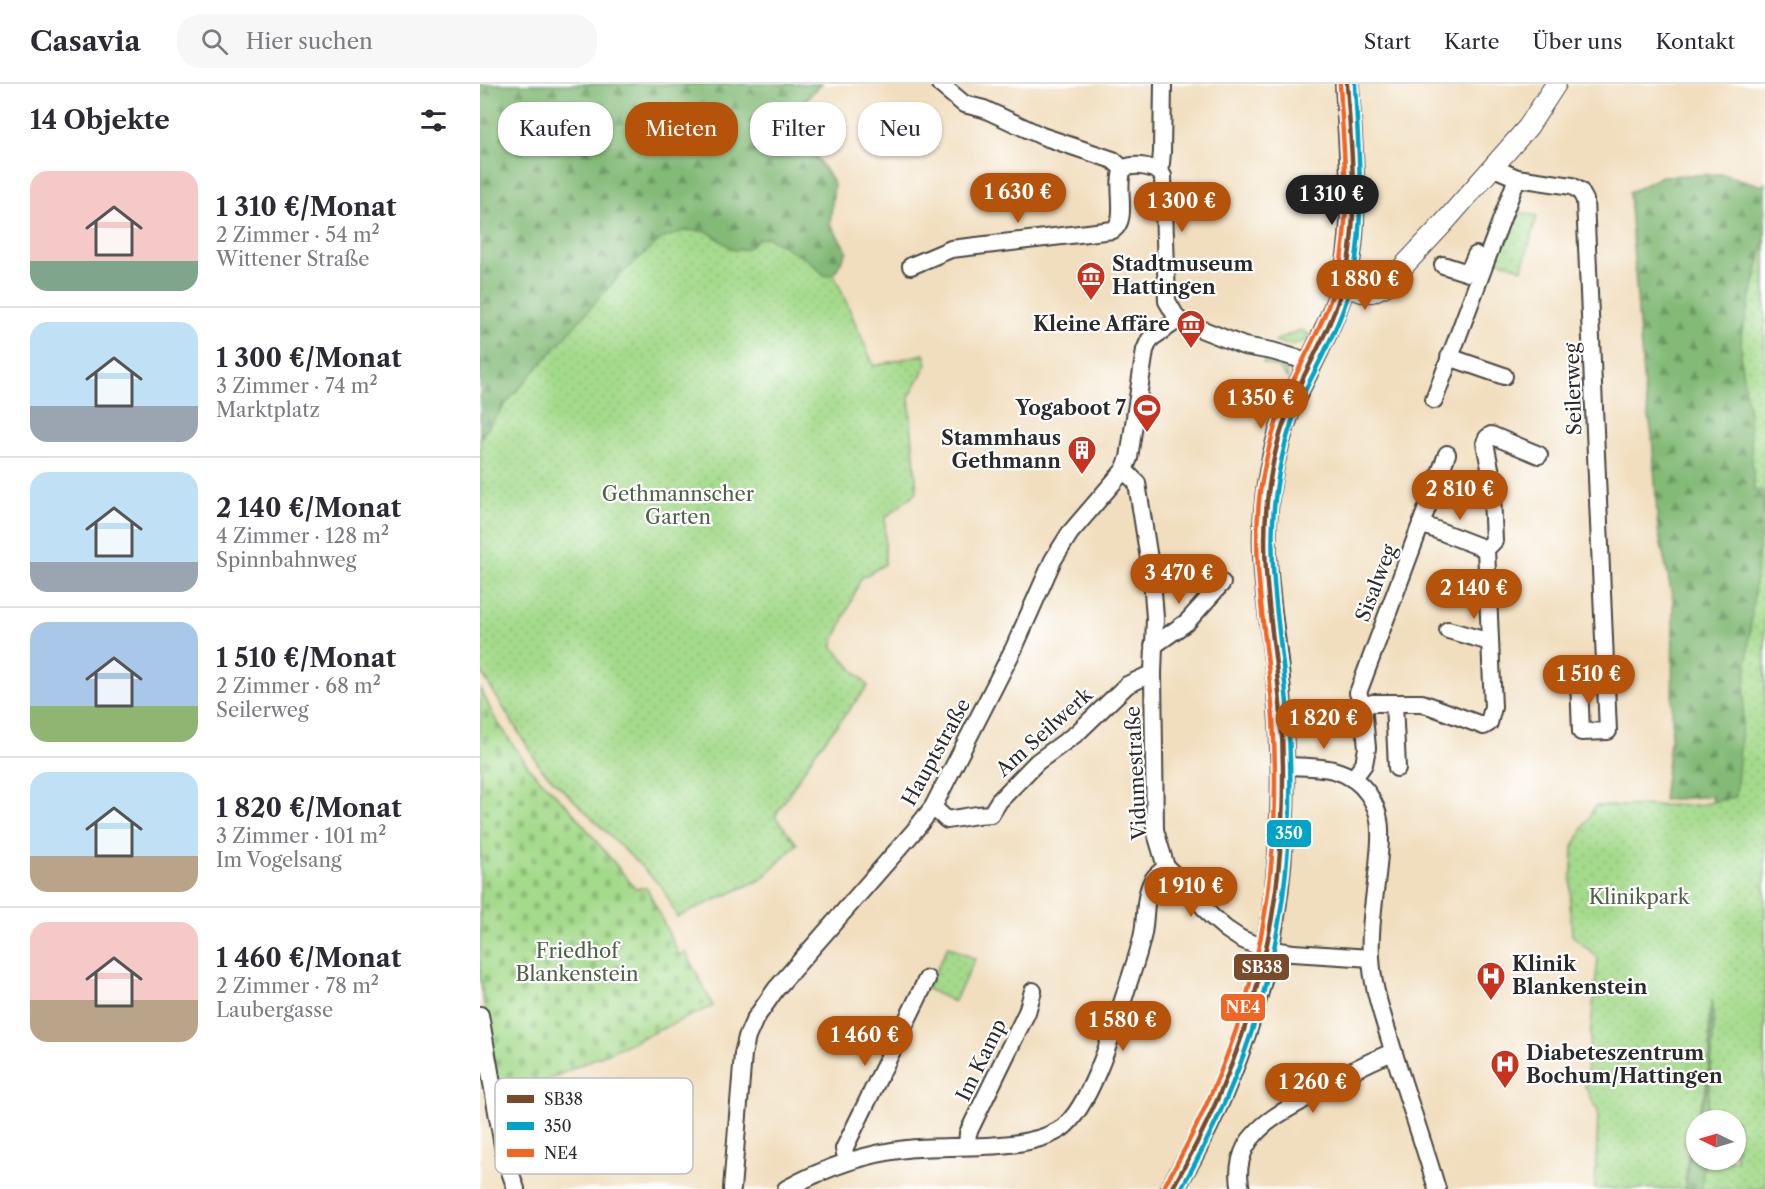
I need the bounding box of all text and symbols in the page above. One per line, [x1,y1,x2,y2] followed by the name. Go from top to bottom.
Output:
[177,14,597,68] search box
[30,24,141,58] text: Casavia
[198,25,231,58] icon: search
[246,28,373,55] text: Hier suchen
[1364,29,1411,54] text: Start
[1444,29,1500,54] text: Karte
[1533,29,1622,54] text: Über uns
[1655,29,1735,54] text: Kontakt
[498,102,613,156] chip: Kaufen
[625,102,738,156] chip: Mieten
[750,102,846,156] chip: Filter
[858,102,942,156] chip: Neu
[30,104,170,136] text: 14 Objekte
[417,104,450,137] icon: filters
[963,173,1073,224] pin: 1 630 €
[1277,175,1387,226] pin: 1 310 €
[984,180,1052,204] text: 1 630 €
[1127,182,1237,233] pin: 1 300 €
[1300,182,1364,206] text: 1 310 €
[1148,189,1216,213] text: 1 300 €
[216,191,397,223] text: 1 310 €/Monat
[78,195,150,267] icon: home
[216,223,380,247] text: 2 Zimmer · 54 m²
[216,247,369,271] text: Wittener Straße
[1112,252,1253,299] place label: Stadtmuseum Hattingen
[1075,260,1107,302] museum icon: Stadtmuseum Hattingen
[1310,260,1420,311] pin: 1 880 €
[1330,267,1400,291] text: 1 880 €
[1175,308,1207,350] museum icon: Kleine Affäre
[1033,312,1170,336] place label: Kleine Affäre
[216,342,402,374] text: 1 300 €/Monat
[1559,342,1587,436] street label: Seilerweg
[78,346,150,418] icon: home
[216,374,378,398] text: 3 Zimmer · 74 m²
[1206,379,1316,430] pin: 1 350 €
[1228,386,1294,410] text: 1 350 €
[1131,392,1163,434] sports icon: Yogaboot 7
[1015,396,1127,420] place label: Yogaboot 7
[216,398,320,422] text: Marktplatz
[941,426,1061,473] place label: Stammhaus Gethmann
[1066,434,1098,476] building icon: Stammhaus Gethmann
[1405,470,1515,521] pin: 2 810 €
[1426,477,1494,501] text: 2 810 €
[602,482,755,529] park label: Gethmannscher Garten
[216,492,401,524] text: 2 140 €/Monat
[78,496,150,568] icon: home
[216,524,389,548] text: 4 Zimmer · 128 m²
[1350,541,1402,625] street label: Sisalweg
[216,548,356,572] text: Spinnbahnweg
[1124,554,1234,605] pin: 3 470 €
[1144,561,1214,585] text: 3 470 €
[1419,569,1529,620] pin: 2 140 €
[1440,576,1508,600] text: 2 140 €
[216,642,396,674] text: 1 510 €/Monat
[78,646,150,718] icon: home
[1534,655,1644,706] pin: 1 510 €
[1557,662,1621,686] text: 1 510 €
[216,674,381,698] text: 2 Zimmer · 68 m²
[990,682,1098,782] street label: Am Seilwerk
[897,694,975,810] street label: Hauptstraße
[216,698,309,722] text: Seilerweg
[1269,699,1379,750] pin: 1 820 €
[1120,705,1152,842] street label: Vidumestraße
[1290,706,1358,730] text: 1 820 €
[216,792,402,824] text: 1 820 €/Monat
[78,796,150,868] icon: home
[1266,819,1312,848] line badge: 350
[1275,823,1303,843] text: 350
[216,824,386,848] text: 3 Zimmer · 101 m²
[216,848,342,872] text: Im Vogelsang
[1136,867,1246,918] pin: 1 910 €
[1158,874,1224,898] text: 1 910 €
[1589,885,1691,909] park label: Klinikpark
[516,939,639,986] park label: Friedhof Blankenstein
[216,942,401,974] text: 1 460 €/Monat
[78,946,150,1018] icon: home
[1512,952,1648,999] place label: Klinik Blankenstein
[1233,953,1290,981] line badge: SB38
[1241,957,1283,977] text: SB38
[1475,960,1507,1002] hospital icon: Klinik Blankenstein
[216,974,379,998] text: 2 Zimmer · 78 m²
[1220,993,1266,1022] line badge: NE4
[1226,997,1260,1017] text: NE4
[216,998,333,1022] text: Laubergasse
[1068,1001,1178,1052] pin: 1 580 €
[1089,1008,1157,1032] text: 1 580 €
[951,1015,1011,1105] street label: Im Kamp
[810,1016,920,1067] pin: 1 460 €
[831,1023,899,1047] text: 1 460 €
[1526,1041,1723,1088] place label: Diabeteszentrum Bochum/Hattingen
[1489,1048,1521,1090] hospital icon: Diabeteszentrum Bochum/Hattingen
[1258,1063,1368,1114] pin: 1 260 €
[1279,1070,1347,1094] text: 1 260 €
[495,1078,693,1174] legend
[544,1089,583,1109] text: SB38
[1686,1110,1746,1170] north arrow
[1686,1110,1746,1170] map controls
[544,1116,572,1136] text: 350
[544,1143,578,1163] text: NE4

